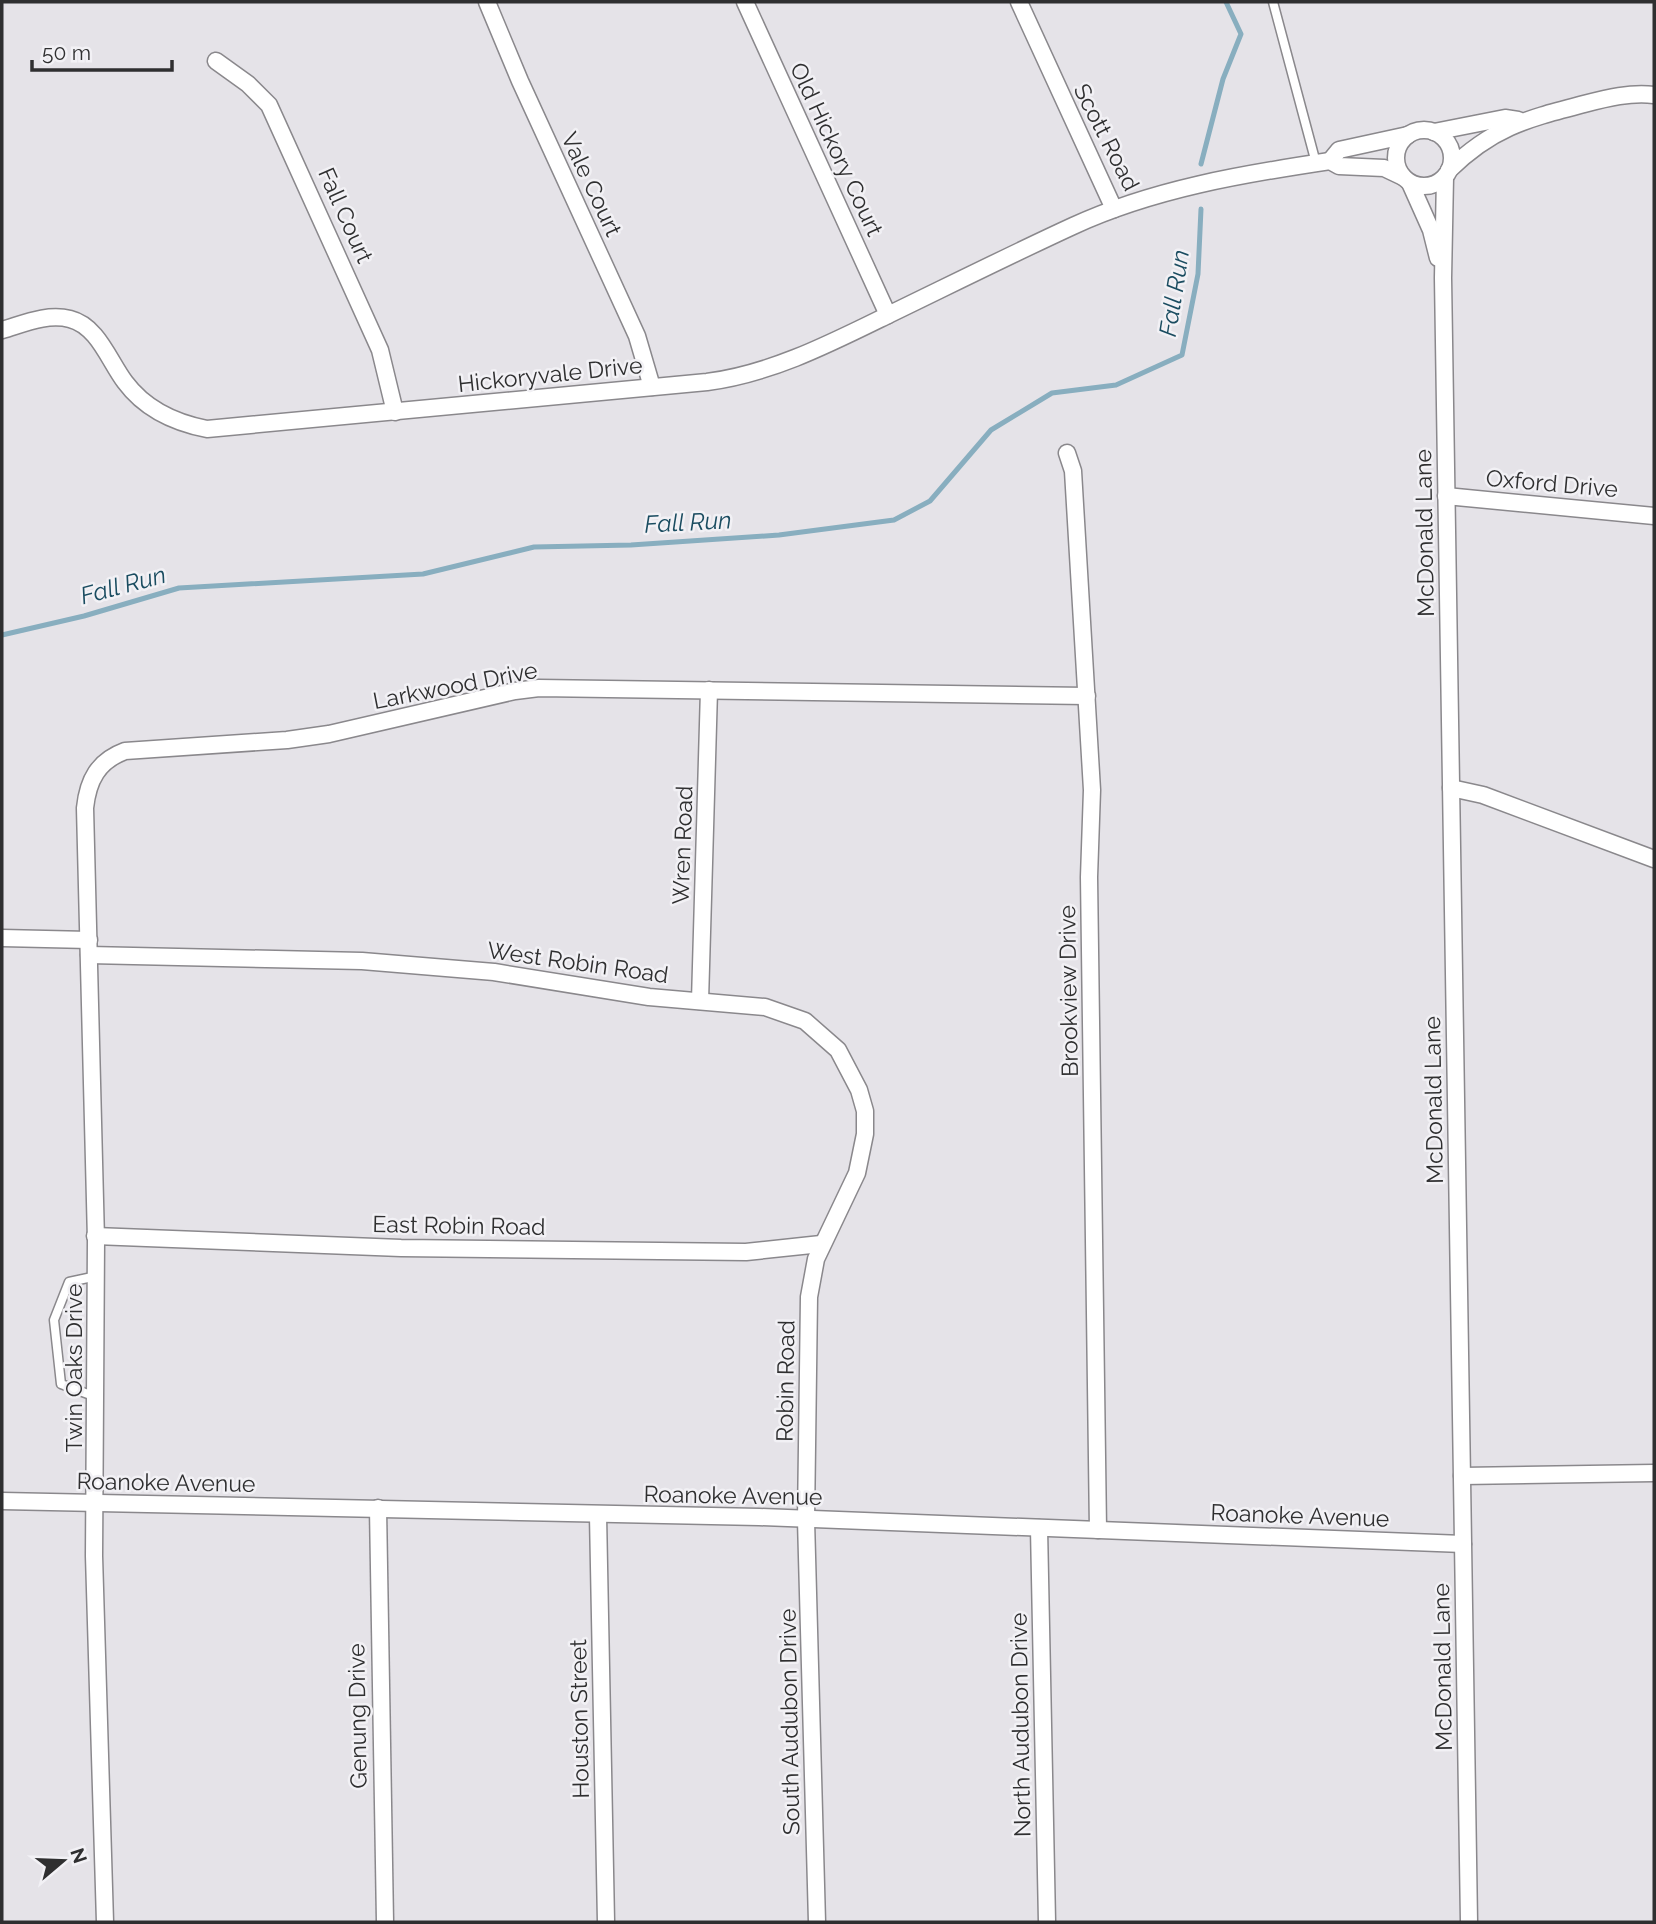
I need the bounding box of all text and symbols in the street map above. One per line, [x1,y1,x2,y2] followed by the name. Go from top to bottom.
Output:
[32,28,172,72] scale bar
[42,40,91,65] text: 50 m
[785,58,889,240] street label: Old Hickory Court
[1069,79,1145,195] street label: Scott Road
[556,128,628,240] street label: Vale Court
[313,163,379,267] street label: Fall Court
[1153,248,1195,338] water label: Fall Run
[456,351,644,397] street label: Hickoryvale Drive
[1409,449,1439,617] street label: McDonald Lane
[1485,464,1619,502] street label: Oxford Drive
[644,505,732,539] water label: Fall Run
[77,560,169,610] water label: Fall Run
[371,656,539,714] street label: Larkwood Drive
[666,785,698,905] street label: Wren Road
[1053,905,1083,1077] street label: Brookview Drive
[486,936,670,988] street label: West Robin Road
[1418,1016,1448,1184] street label: McDonald Lane
[372,1210,546,1240] street label: East Robin Road
[60,1284,87,1452] street label: Twin Oaks Drive
[770,1320,800,1442] street label: Robin Road
[76,1467,256,1497] street label: Roanoke Avenue
[643,1480,823,1510] street label: Roanoke Avenue
[1210,1498,1390,1532] street label: Roanoke Avenue
[1427,1583,1457,1751] street label: McDonald Lane
[774,1609,804,1835] street label: South Audubon Drive
[1005,1613,1035,1837] street label: North Audubon Drive
[564,1639,594,1799] street label: Houston Street
[342,1643,372,1789] street label: Genung Drive
[28,1826,98,1896] north arrow
[66,1845,92,1866] text: N

